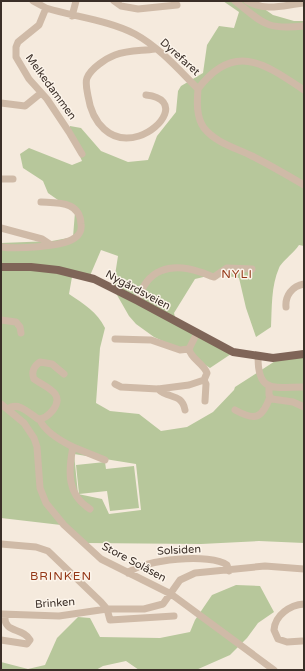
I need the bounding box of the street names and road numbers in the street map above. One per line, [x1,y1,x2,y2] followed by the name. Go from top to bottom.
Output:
[157,36,203,78] street label: Dyrefaret
[23,52,79,122] street label: Melkedammen
[103,267,173,313] street label: Nygårdsveien
[100,540,168,584] street label: Store Solåsen
[157,542,201,558] street label: Solsiden
[35,595,75,611] street label: Brinken

